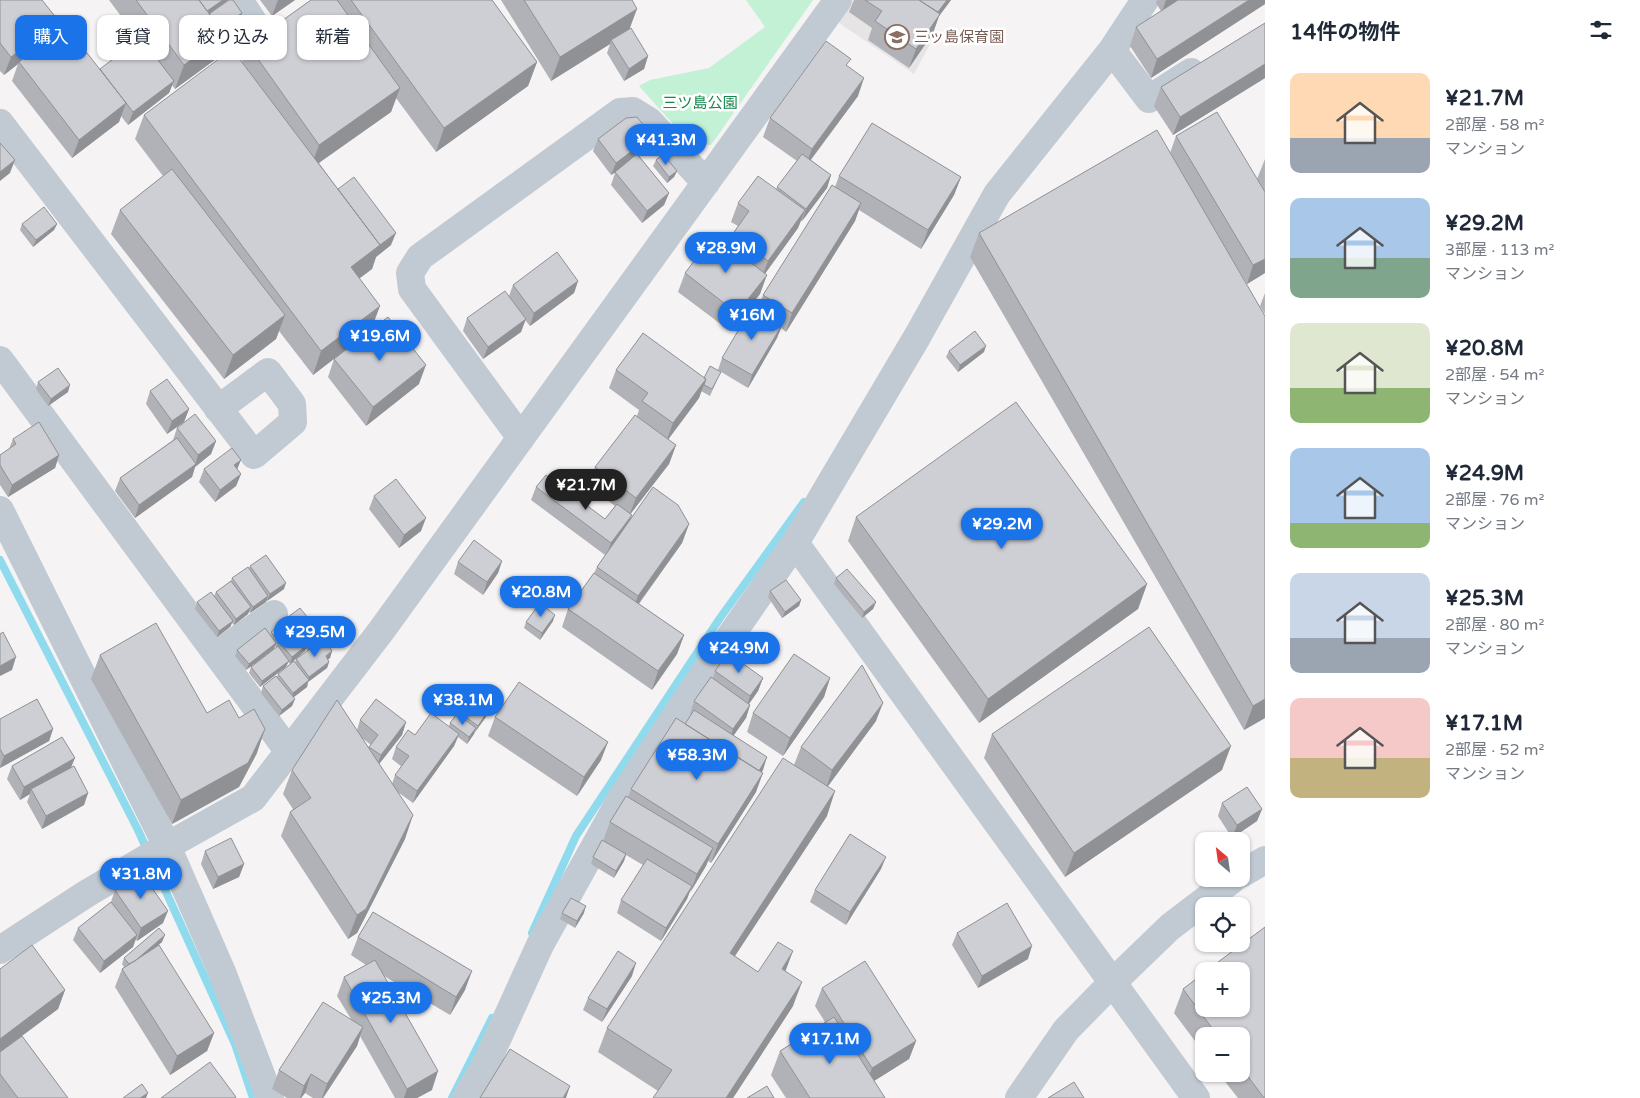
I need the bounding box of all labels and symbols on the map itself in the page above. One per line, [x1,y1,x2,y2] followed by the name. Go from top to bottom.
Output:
[884,24,910,50] school or university icon: 三ッ島保育園
[914,28,1004,46] place label: 三ッ島保育園
[662,94,738,112] park label: 三ツ島公園
[625,124,707,166] pin: ¥41.3M
[685,232,767,274] pin: ¥28.9M
[722,298,782,341] pin: ¥16M
[339,320,421,362] pin: ¥19.6M
[545,468,627,511] pin: ¥21.7M
[961,508,1043,550] pin: ¥29.2M
[500,576,582,618] pin: ¥20.8M
[274,616,356,658] pin: ¥29.5M
[698,632,780,674] pin: ¥24.9M
[422,684,504,726] pin: ¥38.1M
[656,738,738,781] pin: ¥58.3M
[1195,832,1250,888] north arrow
[100,858,182,900] pin: ¥31.8M
[350,982,432,1024] pin: ¥25.3M
[789,1022,871,1065] pin: ¥17.1M

